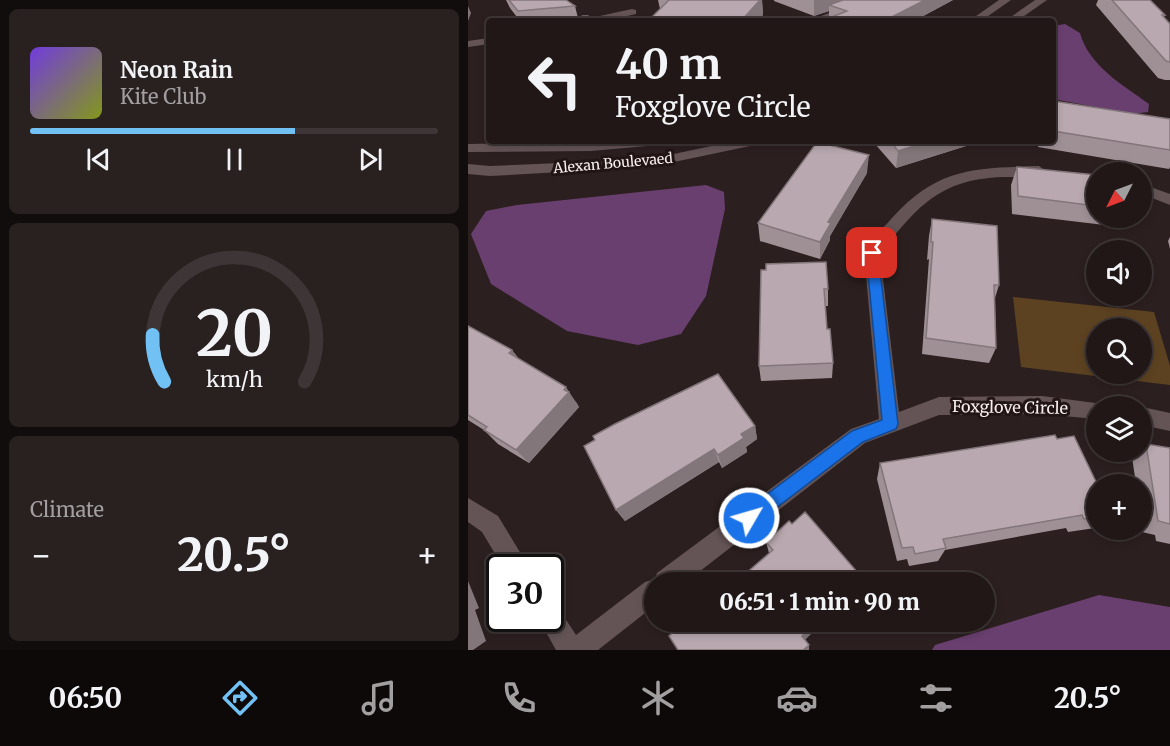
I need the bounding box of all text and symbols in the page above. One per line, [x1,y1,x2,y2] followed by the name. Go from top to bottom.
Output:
[615,38,721,90] text: 40 m
[516,42,594,120] icon: left
[120,56,233,84] text: Neon Rain
[120,84,206,109] text: Kite Club
[615,90,811,124] text: Foxglove Circle
[82,143,115,176] icon: previous
[218,143,251,176] icon: pause
[354,143,387,176] icon: next
[551,149,674,177] street label: Alexan Boulevaed
[1086,162,1152,228] north arrow
[1086,162,1152,540] map controls
[846,227,897,278] pin
[855,236,888,269] icon: arrive
[1086,240,1152,306] button: sound
[195,295,273,373] text: 20
[1086,318,1152,384] button: search
[206,366,262,393] text: km/h
[952,396,1068,418] street label: Foxglove Circle
[1086,396,1152,462] button: layers
[1086,474,1152,540] button: +
[717,486,781,550] position arrow
[30,497,104,522] text: Climate
[177,527,291,583] text: 20.5°
[30,535,52,576] text: −
[416,535,438,576] text: +
[486,554,564,632] speed limit sign: 30
[719,588,920,616] text: 06:51 · 1 min · 90 m
[219,677,261,719] icon: directions
[358,677,400,719] icon: music
[498,677,540,719] icon: phone
[637,677,679,719] icon: climate
[776,677,818,719] icon: car
[915,677,957,719] icon: filters
[49,681,122,715] text: 06:50
[1054,681,1121,715] text: 20.5°

